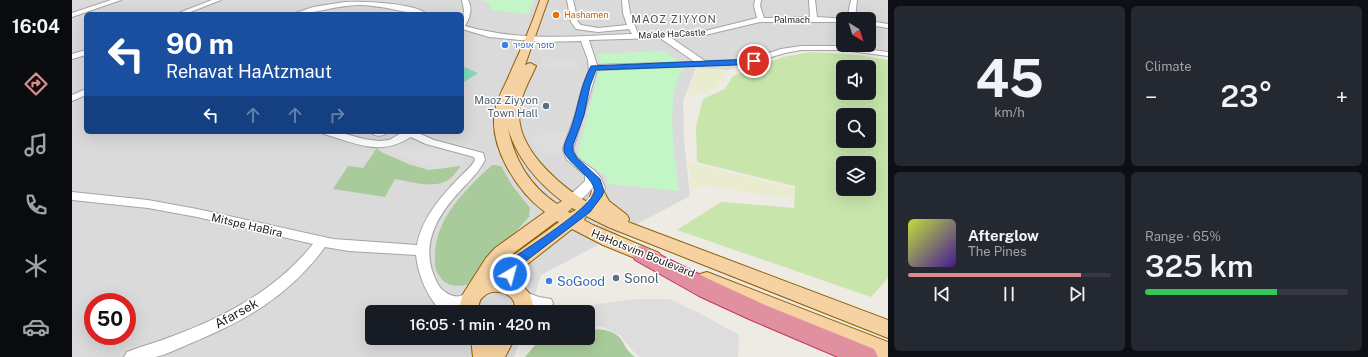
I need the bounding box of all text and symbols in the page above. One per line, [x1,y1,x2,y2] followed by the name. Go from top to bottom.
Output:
[564,9,609,20] place label: Hashamen
[551,10,561,20] marker: Hashamen
[836,12,876,52] north arrow
[836,12,876,196] map controls
[631,13,717,25] district label: MAOZ ZIYYON
[774,14,810,25] street label: Palmach
[12,16,60,37] text: 16:04
[638,26,706,41] street label: Ma'ale HaCastle
[166,27,234,60] text: 90 m
[100,28,152,80] icon: left
[513,39,555,50] place label: סופר אופיר
[500,40,510,50] marker: סופר אופיר
[737,44,771,78] pin
[975,48,1044,109] text: 45
[743,50,765,72] icon: arrive
[1145,59,1192,74] text: Climate
[836,60,876,100] button: sound
[166,61,332,82] text: Rehavat HaAtzmaut
[22,70,50,98] icon: directions
[1220,78,1273,114] text: 23°
[1145,84,1157,110] text: −
[1336,84,1348,110] text: +
[474,94,538,119] place label: Maoz Ziyyon Town Hall
[541,101,551,111] marker: Maoz Ziyyon Town Hall
[200,104,222,126] icon: left
[242,104,264,126] icon: ahead
[284,104,306,126] icon: ahead
[326,104,348,126] icon: right
[994,105,1025,120] text: km/h
[836,108,876,148] button: search
[22,131,50,159] icon: music
[836,156,876,196] button: layers
[22,191,50,219] icon: phone
[210,211,284,239] street label: Mitspe HaBira
[589,227,697,279] street label: HaHotsvim Boulevard
[968,227,1039,244] text: Afterglow
[1145,229,1221,244] text: Range · 65%
[968,244,1027,259] text: The Pines
[1145,248,1253,284] text: 325 km
[22,252,50,280] icon: climate
[489,253,531,295] position arrow
[624,271,659,286] place label: Sonol
[611,273,621,283] marker: Sonol
[557,274,605,289] place label: SoGood
[544,276,554,286] marker: SoGood
[931,283,953,305] icon: previous
[998,283,1020,305] icon: pause
[1066,283,1088,305] icon: next
[84,293,136,345] speed limit sign: 50
[212,295,261,331] street label: Afarsek
[22,313,50,341] icon: car
[409,316,551,333] text: 16:05 · 1 min · 420 m

